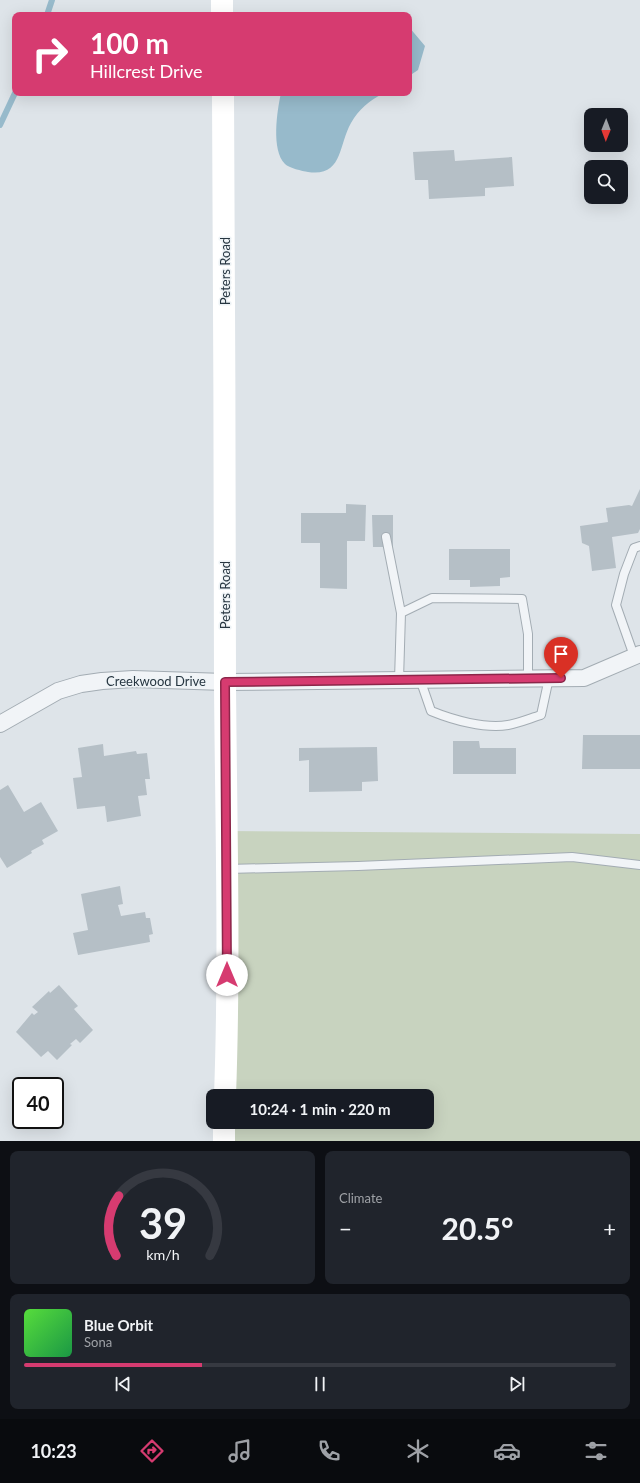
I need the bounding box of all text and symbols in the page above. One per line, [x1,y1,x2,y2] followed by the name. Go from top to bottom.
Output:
[90,26,169,60] text: 100 m
[24,28,76,80] icon: right
[90,60,202,82] text: Hillcrest Drive
[584,108,628,152] north arrow
[584,108,628,204] map controls
[584,160,628,204] button: search
[217,237,233,305] street label: Peters Road
[217,561,233,629] street label: Peters Road
[544,637,578,678] pin
[550,643,572,665] icon: arrive
[106,673,206,689] street label: Creekwood Drive
[206,954,248,996] position arrow
[12,1077,64,1129] speed limit sign: 40
[250,1100,390,1118] text: 10:24 · 1 min · 220 m
[339,1190,382,1206] text: Climate
[138,1197,187,1247] text: 39
[442,1210,513,1246] text: 20.5°
[339,1215,352,1242] text: −
[603,1215,616,1242] text: +
[146,1245,179,1262] text: km/h
[84,1316,153,1334] text: Blue Orbit
[84,1334,112,1350] text: Sona
[112,1373,134,1395] icon: previous
[309,1373,331,1395] icon: pause
[506,1373,528,1395] icon: next
[138,1437,166,1465] icon: directions
[226,1437,254,1465] icon: music
[315,1437,343,1465] icon: phone
[404,1437,432,1465] icon: climate
[493,1437,521,1465] icon: car
[582,1437,610,1465] icon: filters
[30,1440,77,1462] text: 10:23

